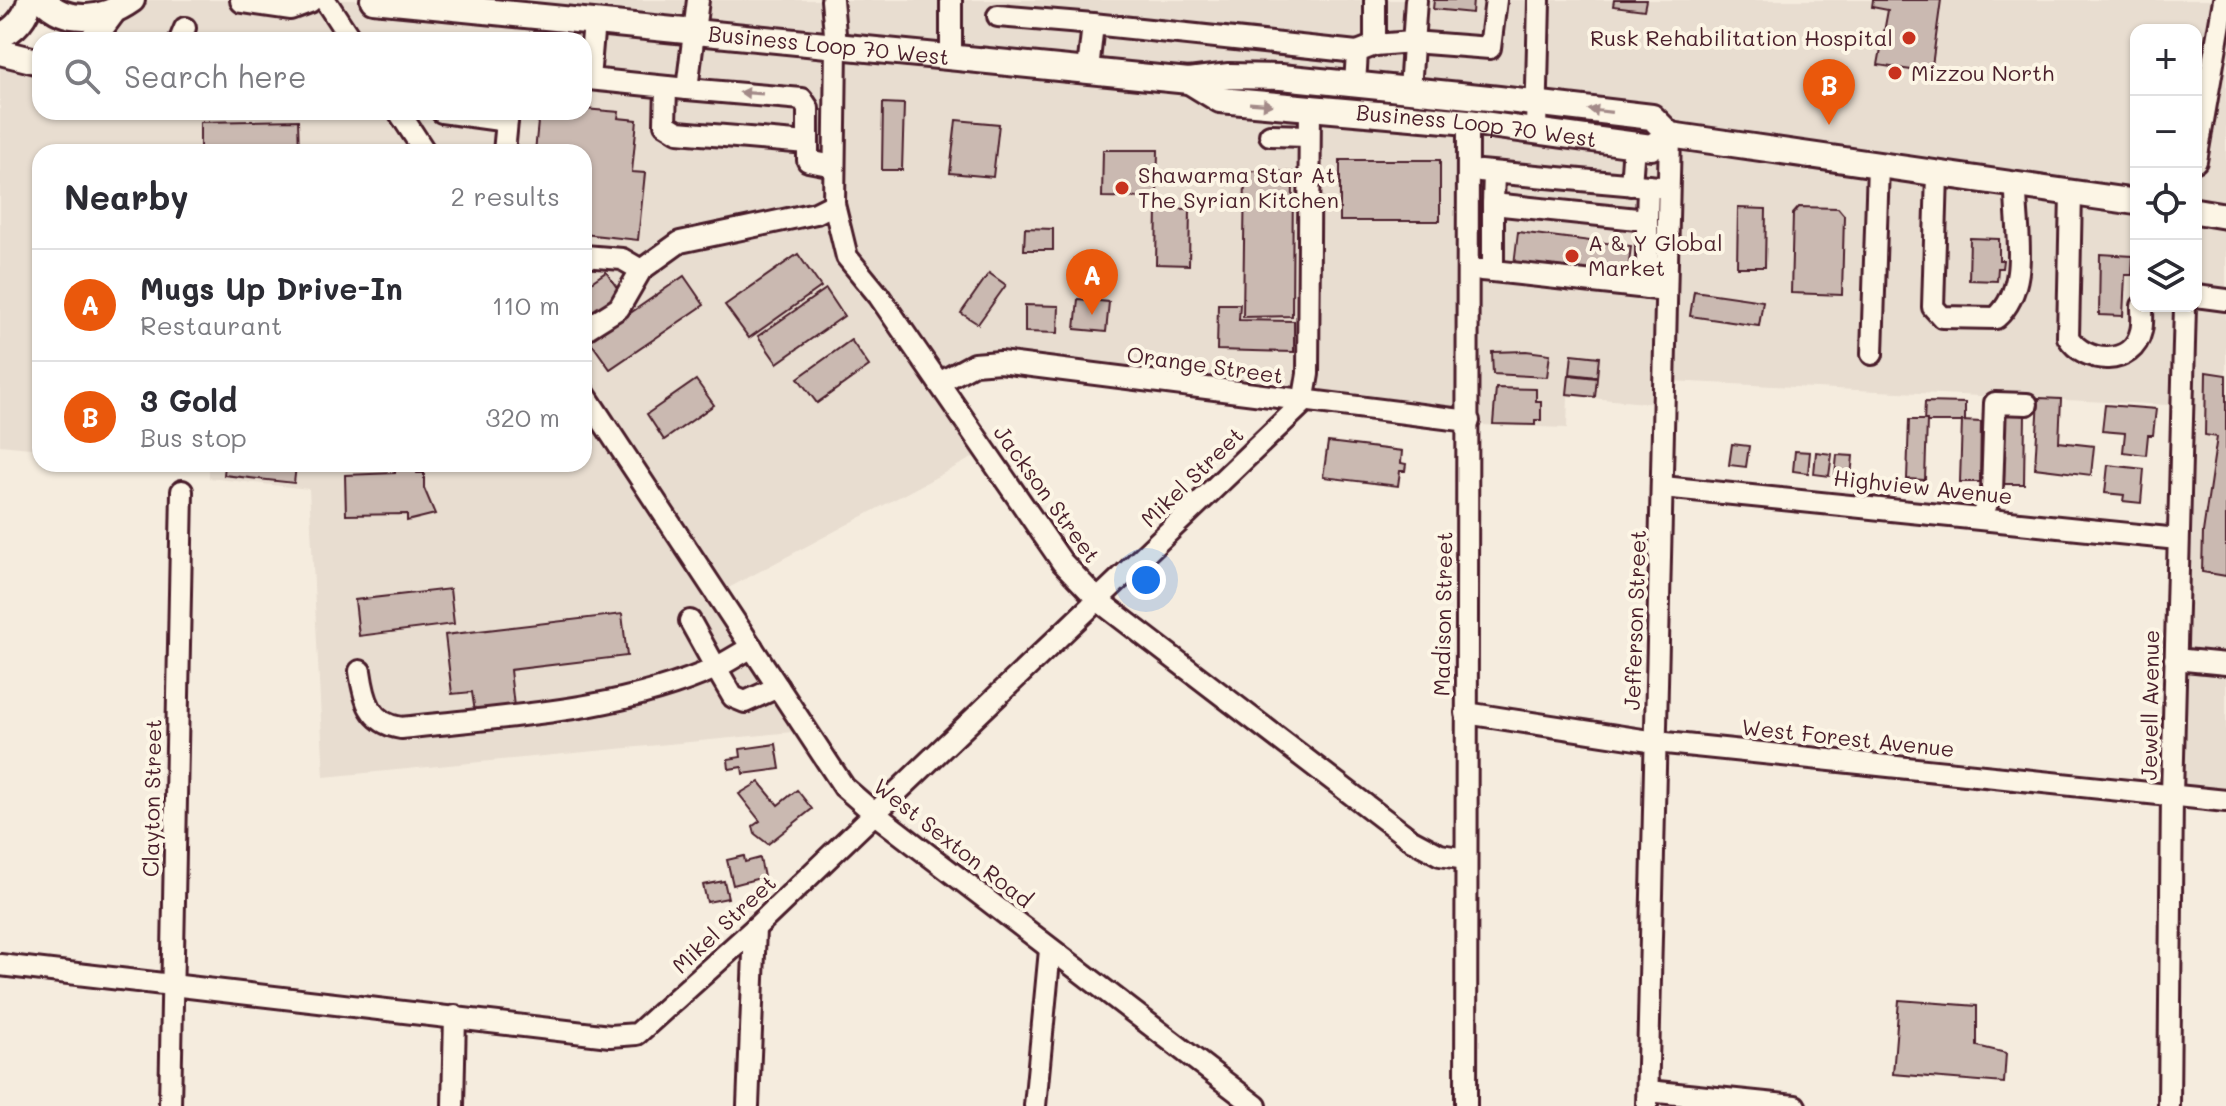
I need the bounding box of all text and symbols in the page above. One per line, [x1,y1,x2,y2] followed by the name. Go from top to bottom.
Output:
[707,18,951,71] street label: Business Loop 70 West
[1590,23,1893,52] place label: Rusk Rehabilitation Hospital
[2130,24,2202,312] map controls
[2130,24,2202,96] button: +
[1900,29,1918,47] marker: Rusk Rehabilitation Hospital
[32,32,592,120] search box
[60,54,104,98] icon: search
[124,56,307,96] text: Search here
[1911,58,2054,87] place label: Mizzou North
[1803,59,1855,125] pin: B
[1886,64,1904,82] marker: Mizzou North
[738,87,763,100] one-way arrow
[2130,96,2202,168] button: −
[1355,97,1598,153] street label: Business Loop 70 West
[1249,98,1274,111] one-way arrow
[1587,104,1612,117] one-way arrow
[1138,160,1339,214] place label: Shawarma Star At The Syrian Kitchen
[2130,168,2202,240] button: locate
[64,174,189,219] text: Nearby
[451,179,560,213] text: 2 results
[1113,179,1131,197] marker: Shawarma Star At The Syrian Kitchen
[1588,228,1723,282] place label: A & Y Global Market
[2130,240,2202,312] button: layers
[1563,247,1581,265] marker: A & Y Global Market
[1066,249,1118,315] pin: A
[140,268,403,308] text: Mugs Up Drive-In
[81,288,99,322] text: A
[492,288,560,322] text: 110 m
[140,308,282,342] text: Restaurant
[1125,339,1285,390] street label: Orange Street
[140,380,237,420] text: 3 Gold
[81,400,99,434] text: B
[485,400,560,434] text: 320 m
[988,419,1107,568] street label: Jackson Street
[140,420,247,454] text: Bus stop
[1134,420,1249,533] street label: Mikel Street
[1832,463,2014,510] street label: Highview Avenue
[1617,529,1652,711] street label: Jefferson Street
[1427,531,1458,697] street label: Madison Street
[1126,560,1166,600] your location
[2134,629,2165,781] street label: Jewell Avenue
[1740,712,1956,763] street label: West Forest Avenue
[136,719,167,877] street label: Clayton Street
[868,771,1039,914] street label: West Sexton Road
[665,868,782,979] street label: Mikel Street

